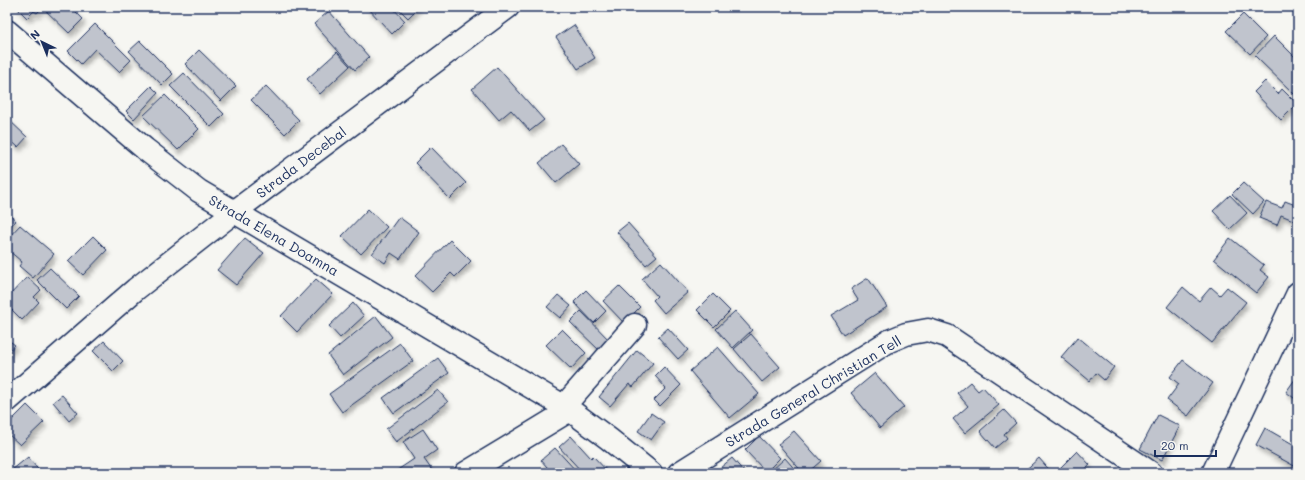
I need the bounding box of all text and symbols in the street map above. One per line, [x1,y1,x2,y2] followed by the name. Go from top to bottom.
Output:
[22,22,62,62] north arrow
[27,26,43,43] text: N
[252,122,350,202] street label: Strada Decebal
[205,190,343,280] street label: Strada Elena Doamna
[722,331,904,451] street label: Strada General Christian Tell
[1155,432,1216,458] scale bar
[1161,437,1189,453] text: 20 m

